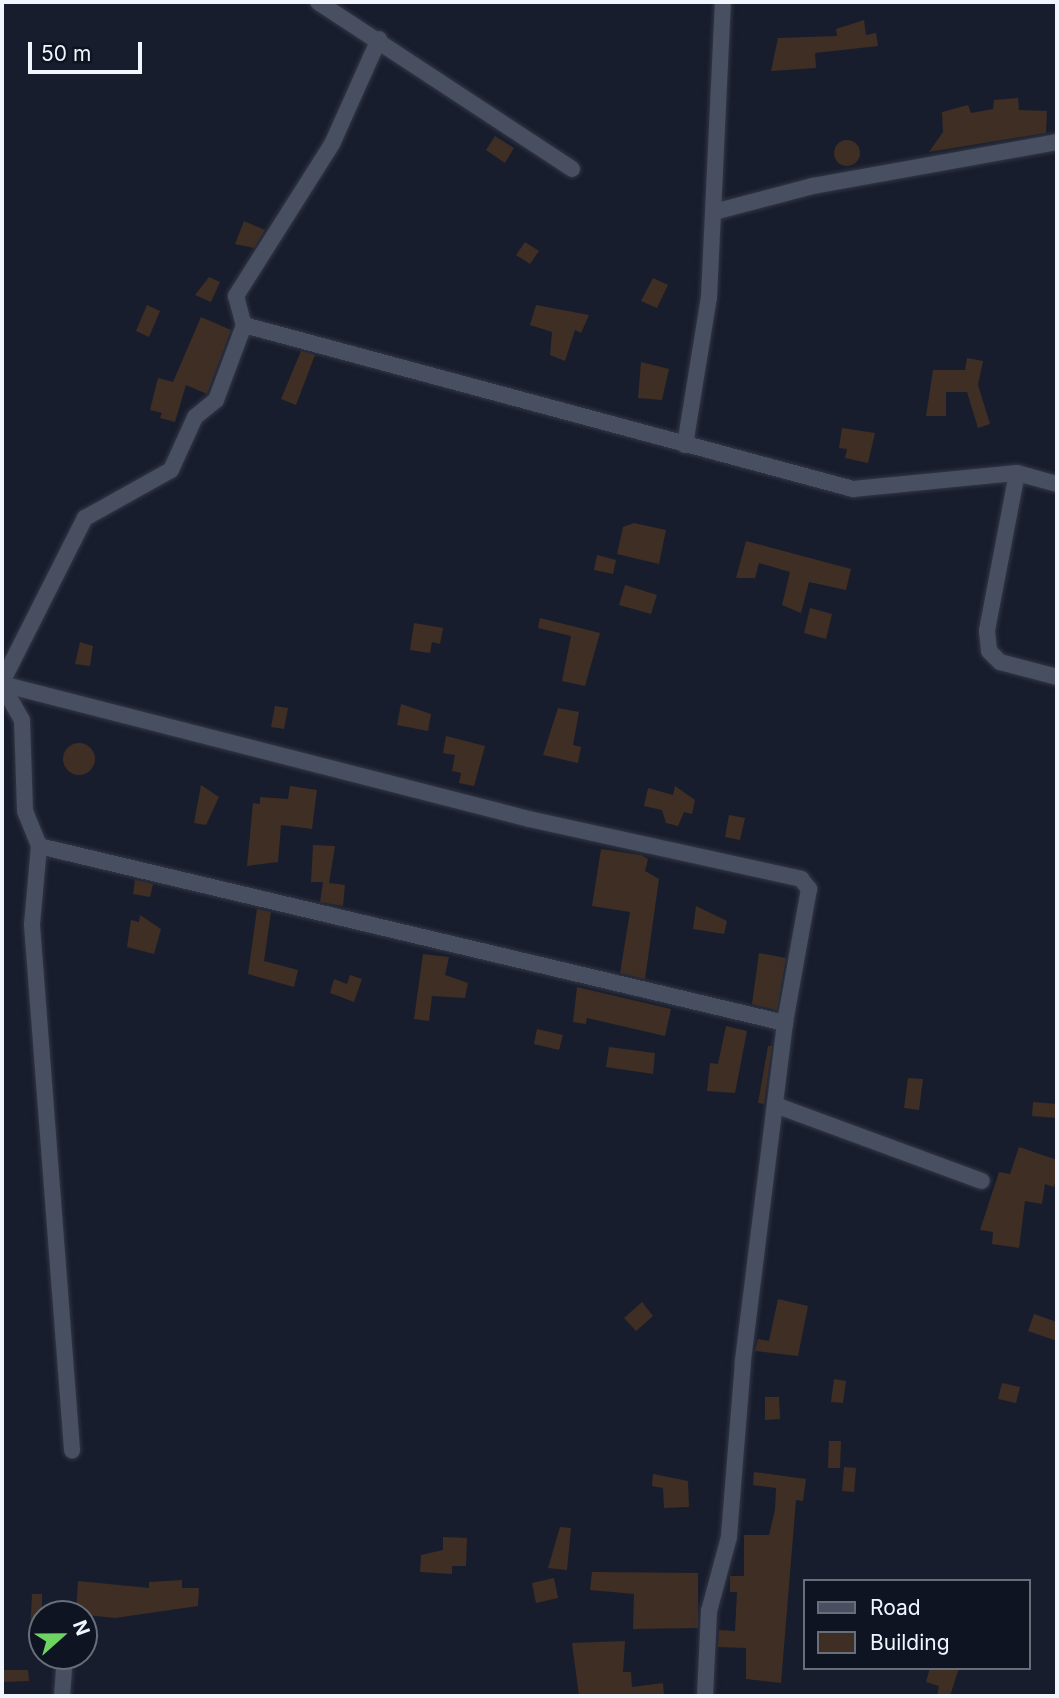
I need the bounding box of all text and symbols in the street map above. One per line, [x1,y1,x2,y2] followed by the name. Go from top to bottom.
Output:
[32,28,145,72] scale bar
[41,41,91,66] text: 50 m
[804,1579,1031,1670] legend
[870,1595,921,1620] text: Road
[28,1600,98,1670] north arrow
[68,1617,95,1639] text: N
[870,1630,950,1655] text: Building

